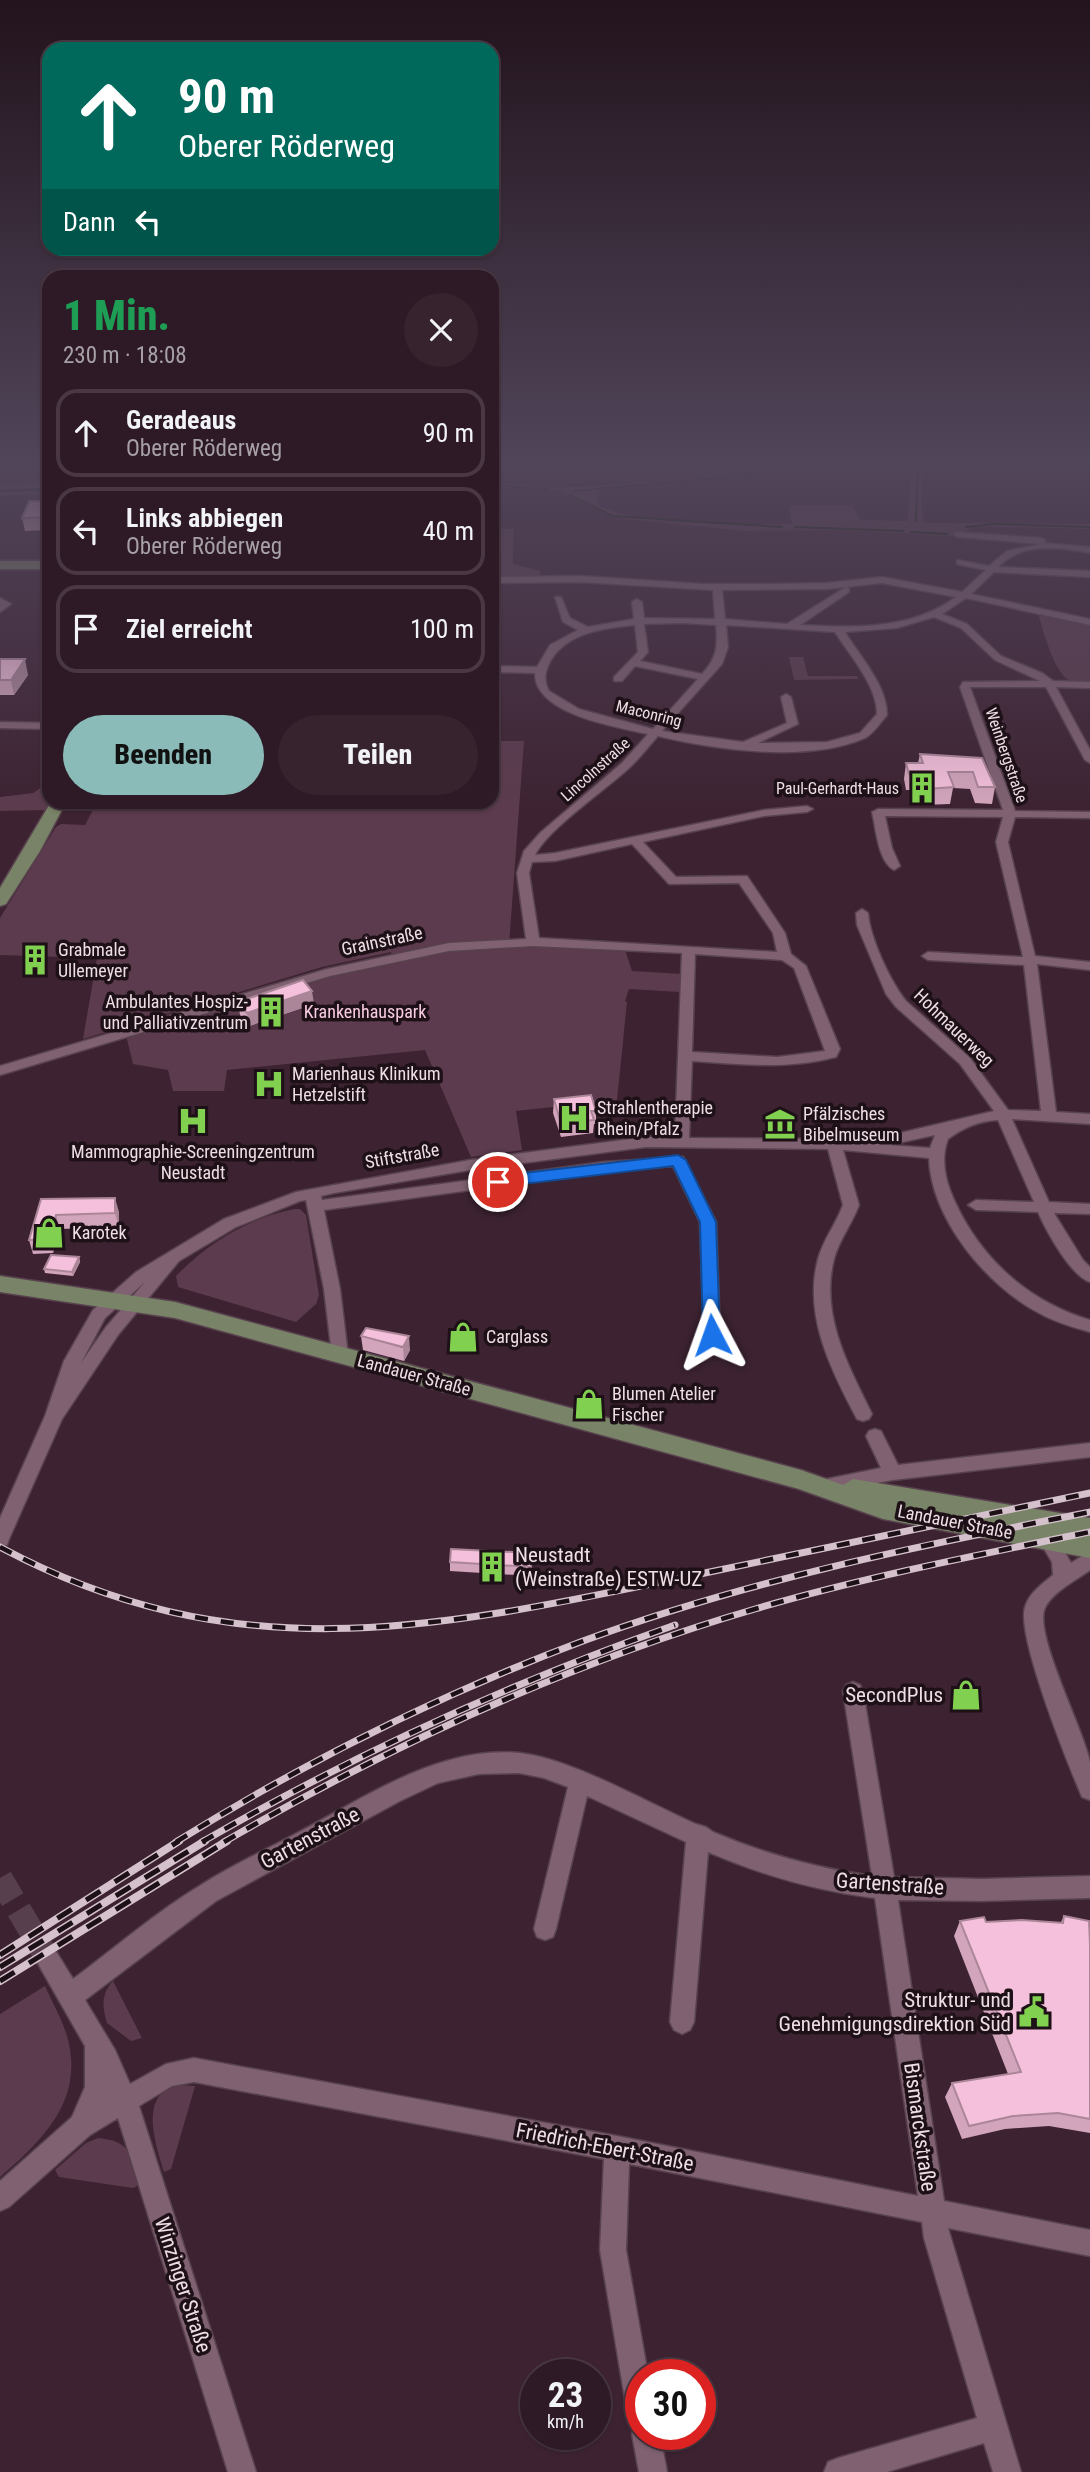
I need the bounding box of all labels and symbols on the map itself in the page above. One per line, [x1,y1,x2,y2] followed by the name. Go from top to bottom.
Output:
[614,696,684,731] street label: Maconring
[981,705,1032,805] street label: Weinbergstraße
[557,734,634,805] street label: Lincolnstraße
[905,771,939,805] building icon: Paul-Gerhardt-Haus
[776,779,899,798] place label: Paul-Gerhardt-Haus
[339,922,424,959] street label: Grainstraße
[58,939,129,981] place label: Grabmale Ullemeyer
[18,943,52,977] building icon: Grabmale Ullemeyer
[910,984,999,1071] street label: Hohmauerweg
[103,991,249,1033] place label: Ambulantes Hospiz- und Palliativzentrum
[254,995,288,1029] building icon: Ambulantes Hospiz- und Palliativzentrum
[304,1001,426,1022] park label: Krankenhauspark
[292,1063,441,1105] place label: Marienhaus Klinikum Hetzelstift
[252,1067,286,1101] hospital icon: Marienhaus Klinikum Hetzelstift
[597,1097,713,1139] place label: Strahlentherapie Rhein/Pfalz
[557,1101,591,1135] hospital icon: Strahlentherapie Rhein/Pfalz
[803,1103,900,1145] place label: Pfälzisches Bibelmuseum
[176,1104,210,1138] hospital icon: Mammographie-Screeningzentrum Neustadt
[763,1107,797,1141] museum icon: Pfälzisches Bibelmuseum
[363,1139,441,1172] street label: Stiftstraße
[71,1141,315,1183] place label: Mammographie-Screeningzentrum Neustadt
[468,1152,528,1212] pin
[32,1216,66,1250] shop icon: Karotek
[72,1222,127,1243] place label: Karotek
[675,1298,749,1372] position arrow
[446,1320,480,1354] shop icon: Carglass
[486,1326,548,1347] place label: Carglass
[355,1349,473,1400] street label: Landauer Straße
[612,1383,716,1425] place label: Blumen Atelier Fischer
[572,1387,606,1421] shop icon: Blumen Atelier Fischer
[896,1500,1014,1543] street label: Landauer Straße
[515,1543,702,1591] place label: Neustadt (Weinstraße) ESTW-UZ
[475,1550,509,1584] building icon: Neustadt (Weinstraße) ESTW-UZ
[949,1678,983,1712] shop icon: SecondPlus
[845,1683,943,1707] place label: SecondPlus
[257,1802,364,1874] street label: Gartenstraße
[835,1868,945,1900] street label: Gartenstraße
[779,1988,1011,2036] place label: Struktur- und Genehmigungsdirektion Süd
[1017,1995,1051,2029] public building icon: Struktur- und Genehmigungsdirektion Süd
[899,2061,941,2193] street label: Bismarckstraße
[514,2118,696,2176] street label: Friedrich-Ebert-Straße
[150,2214,216,2356] street label: Winzinger Straße
[625,2359,716,2450] speed limit sign: 30

